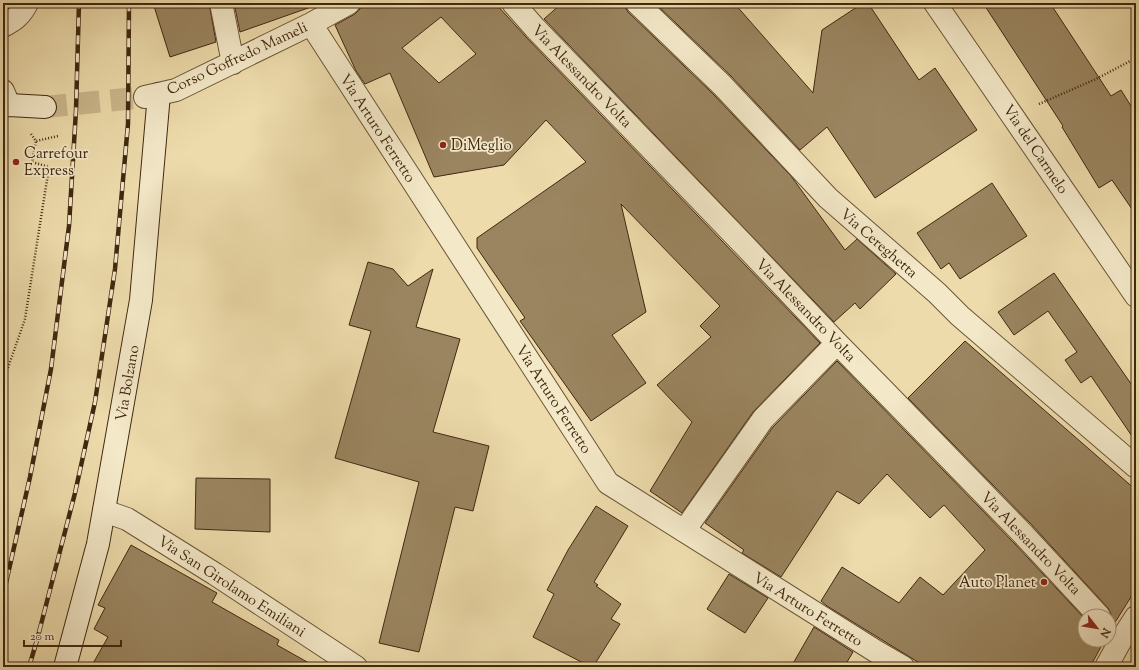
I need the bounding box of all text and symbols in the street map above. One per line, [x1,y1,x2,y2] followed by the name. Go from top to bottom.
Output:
[164,18,311,101] street label: Corso Goffredo Mameli
[526,21,636,133] street label: Via Alessandro Volta
[334,70,420,187] street label: Via Arturo Ferretto
[997,101,1072,199] street label: Via del Carmelo
[451,136,512,157] place label: DiMeglio
[438,140,448,150] marker: DiMeglio
[24,144,89,182] place label: Carrefour Express
[11,157,21,167] marker: Carrefour Express
[835,204,922,284] street label: Via Cereghetta
[750,255,860,367] street label: Via Alessandro Volta
[510,341,596,458] street label: Via Arturo Ferretto
[111,344,145,423] street label: Via Bolzano
[975,488,1085,600] street label: Via Alessandro Volta
[153,531,309,643] street label: Via San Girolamo Emiliani
[748,568,866,652] street label: Via Arturo Ferretto
[959,573,1036,594] place label: Auto Planet
[1039,577,1049,587] marker: Auto Planet
[1077,608,1117,648] north arrow
[24,622,121,648] scale bar
[1095,624,1114,641] text: N
[30,628,55,646] text: 20 m

